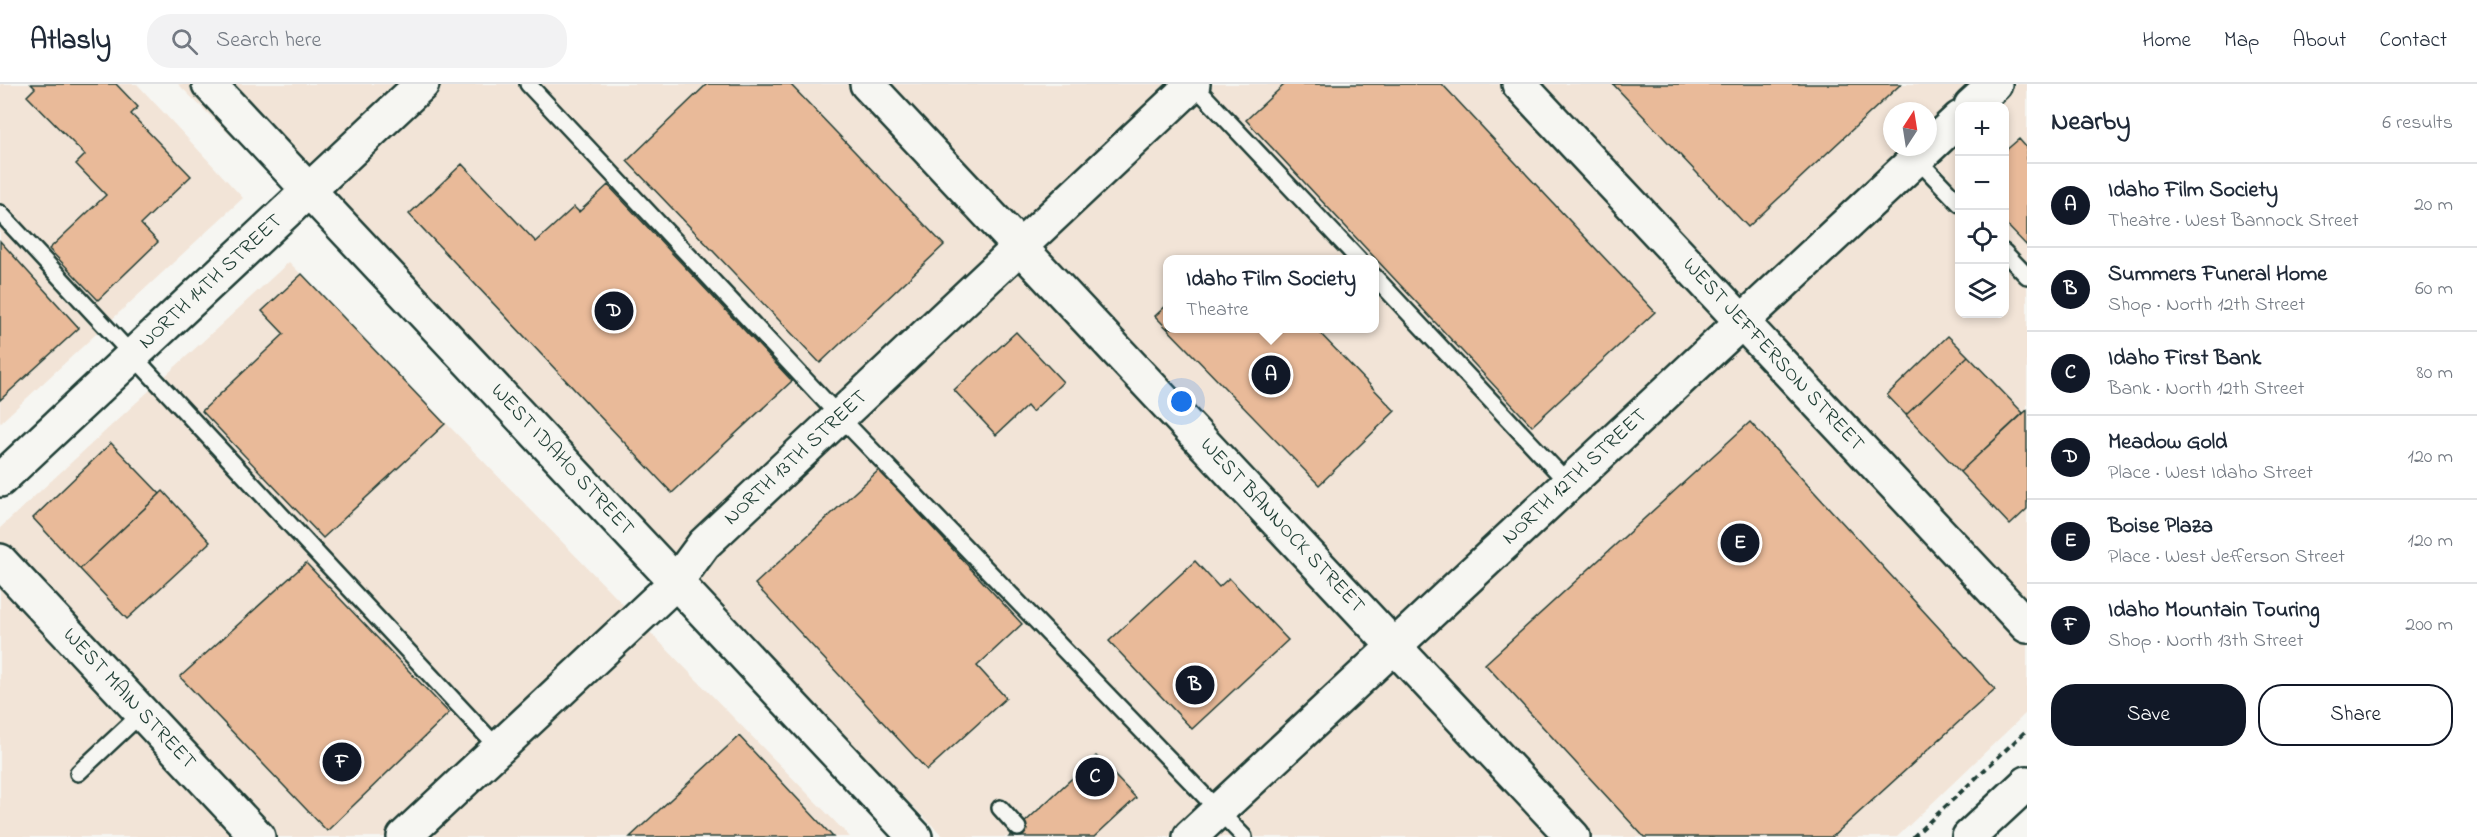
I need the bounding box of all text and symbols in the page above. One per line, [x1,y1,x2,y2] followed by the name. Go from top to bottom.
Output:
[147,14,567,68] search box
[30,21,111,62] text: Atlasly
[168,25,201,58] icon: search
[216,25,321,57] text: Search here
[2142,26,2191,56] text: Home
[2224,26,2259,56] text: Map
[2292,26,2346,56] text: About
[2379,26,2447,56] text: Contact
[1883,102,1937,156] north arrow
[1955,102,2009,318] map controls
[1955,102,2009,156] button: +
[2051,104,2130,142] text: Nearby
[2382,109,2453,138] text: 6 results
[1955,156,2009,210] button: −
[2108,175,2278,207] text: Idaho Film Society
[2064,191,2077,220] text: A
[2414,191,2453,220] text: 20 m
[132,207,290,357] street label: NORTH 14TH STREET
[2108,207,2359,236] text: Theatre · West Bannock Street
[1955,210,2009,264] button: locate
[1675,251,1871,459] street label: WEST JEFFERSON STREET
[1163,255,1379,333] popup
[2108,259,2327,291] text: Summers Funeral Home
[1186,264,1356,296] text: Idaho Film Society
[1955,264,2009,318] button: layers
[2064,275,2077,304] text: B
[2415,275,2453,304] text: 60 m
[594,288,634,334] pin: D
[2108,291,2305,320] text: Shop · North 12th Street
[1186,296,1249,325] text: Theatre
[2108,343,2261,375] text: Idaho First Bank
[1252,352,1290,398] pin: A
[2065,359,2076,388] text: C
[2416,359,2453,388] text: 80 m
[2108,375,2304,404] text: Bank · North 12th Street
[483,377,641,543] street label: WEST IDAHO STREET
[717,383,875,533] street label: NORTH 13TH STREET
[1167,387,1196,416] your location
[1496,402,1654,552] street label: NORTH 12TH STREET
[2108,427,2227,459] text: Meadow Gold
[1192,431,1372,621] street label: WEST BANNOCK STREET
[2063,443,2078,472] text: D
[2408,443,2453,472] text: 120 m
[2108,459,2313,488] text: Place · West Idaho Street
[2108,511,2213,543] text: Boise Plaza
[1720,520,1760,566] pin: E
[2064,527,2077,556] text: E
[2408,527,2453,556] text: 120 m
[2108,543,2345,572] text: Place · West Jefferson Street
[2108,595,2320,627] text: Idaho Mountain Touring
[2064,611,2077,640] text: F
[2405,611,2453,640] text: 200 m
[55,621,203,777] street label: WEST MAIN STREET
[2108,627,2303,656] text: Shop · North 13th Street
[1176,662,1214,708] pin: B
[2051,684,2246,746] button: Save
[2258,684,2453,746] button: Share
[322,740,362,784] pin: F
[1076,754,1114,800] pin: C

